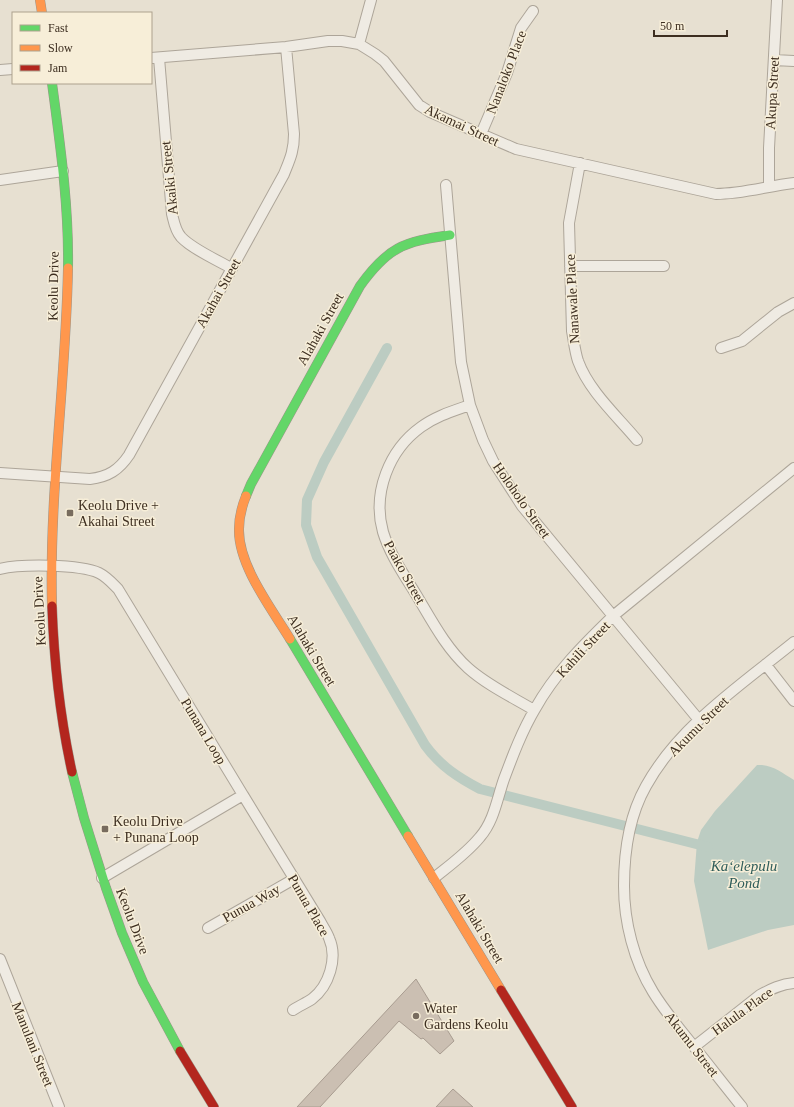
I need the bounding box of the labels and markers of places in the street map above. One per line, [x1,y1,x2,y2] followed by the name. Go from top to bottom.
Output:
[78,498,159,529] place label: Keolu Drive + Akahai Street
[65,508,75,518] marker: Keolu Drive + Akahai Street
[113,814,199,845] place label: Keolu Drive + Punana Loop
[100,824,110,834] marker: Keolu Drive + Punana Loop
[424,1001,508,1032] place label: Water Gardens Keolu
[411,1011,421,1021] marker: Water Gardens Keolu

